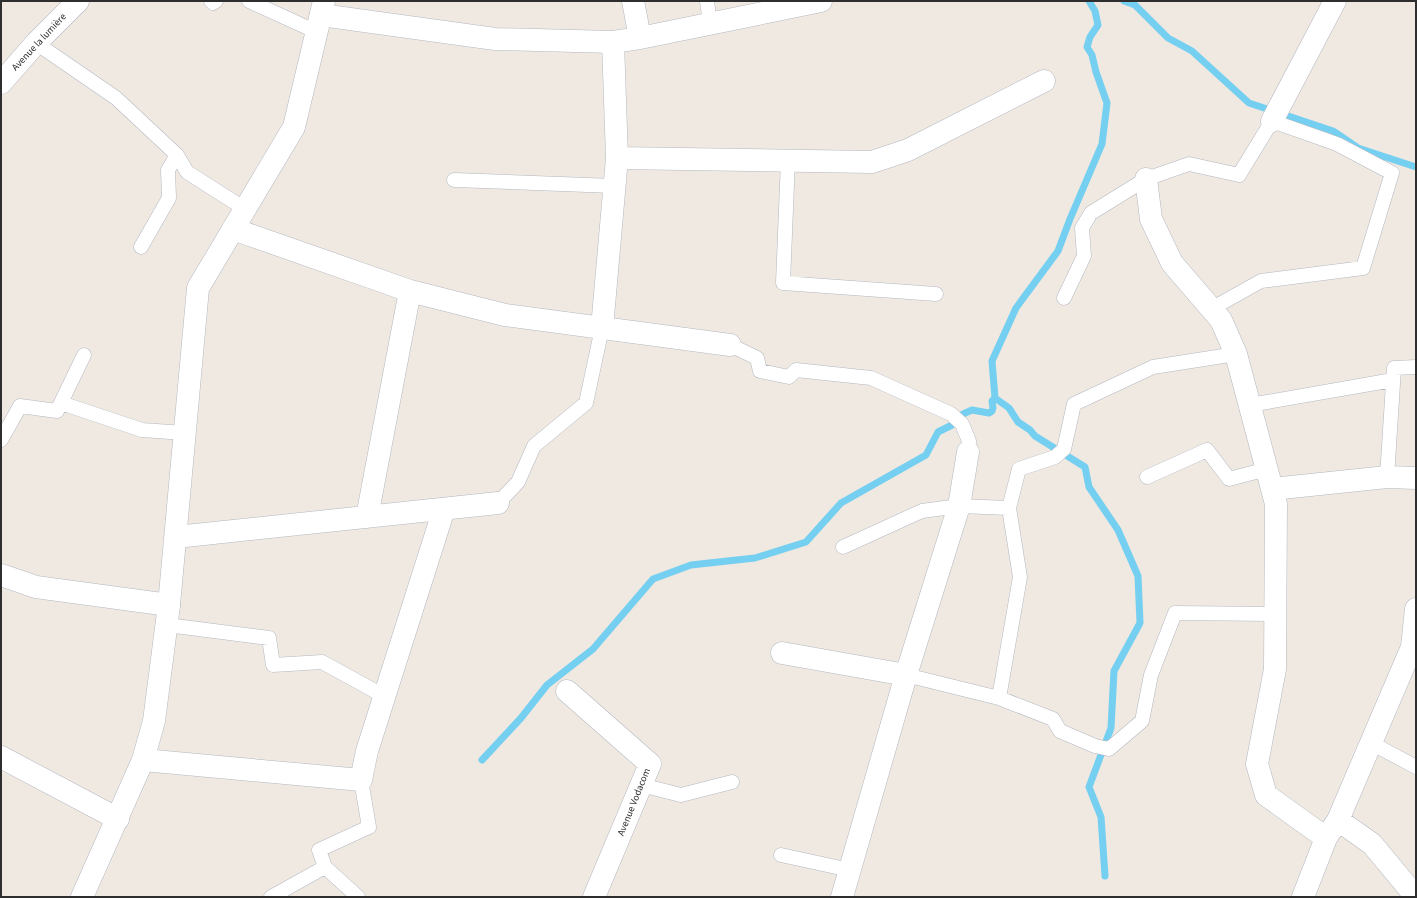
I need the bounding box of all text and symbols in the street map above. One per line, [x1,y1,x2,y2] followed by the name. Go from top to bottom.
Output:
[8,10,70,74] street label: Avenue la lumière
[614,766,654,838] street label: Avenue Vodacom

